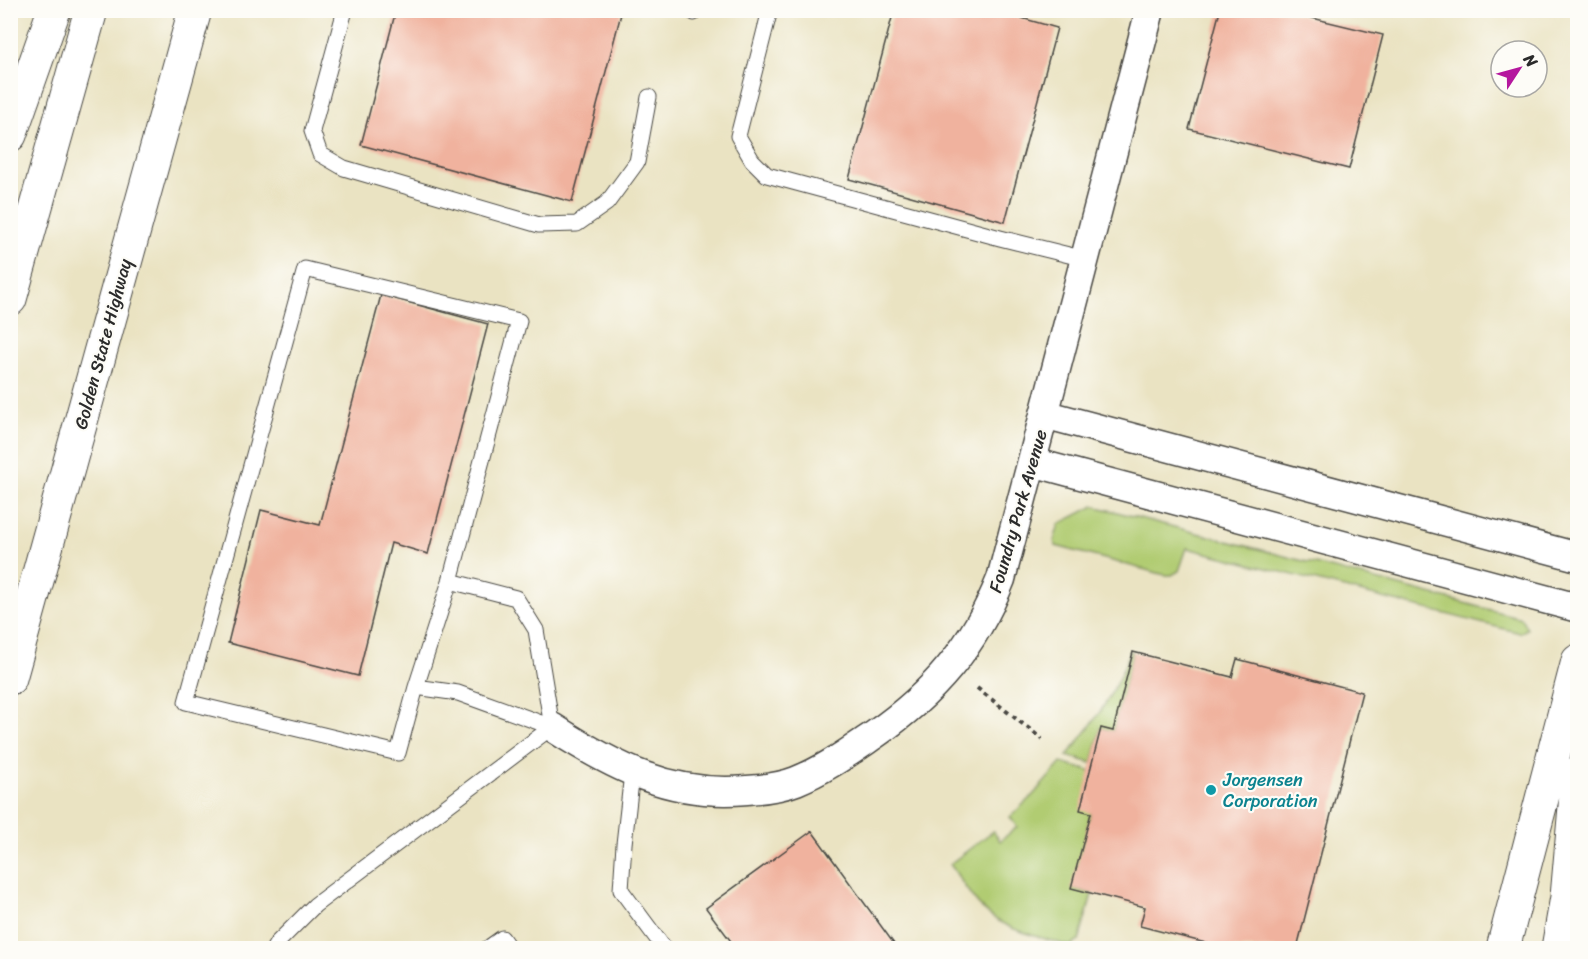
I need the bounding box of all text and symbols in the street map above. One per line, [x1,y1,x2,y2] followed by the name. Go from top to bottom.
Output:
[1489,39,1549,99] north arrow
[1515,47,1546,74] text: N
[65,254,141,433] street label: Golden State Highway
[979,425,1057,597] street label: Foundry Park Avenue
[1222,764,1318,817] place label: Jorgensen Corporation
[1204,783,1218,797] marker: Jorgensen Corporation

